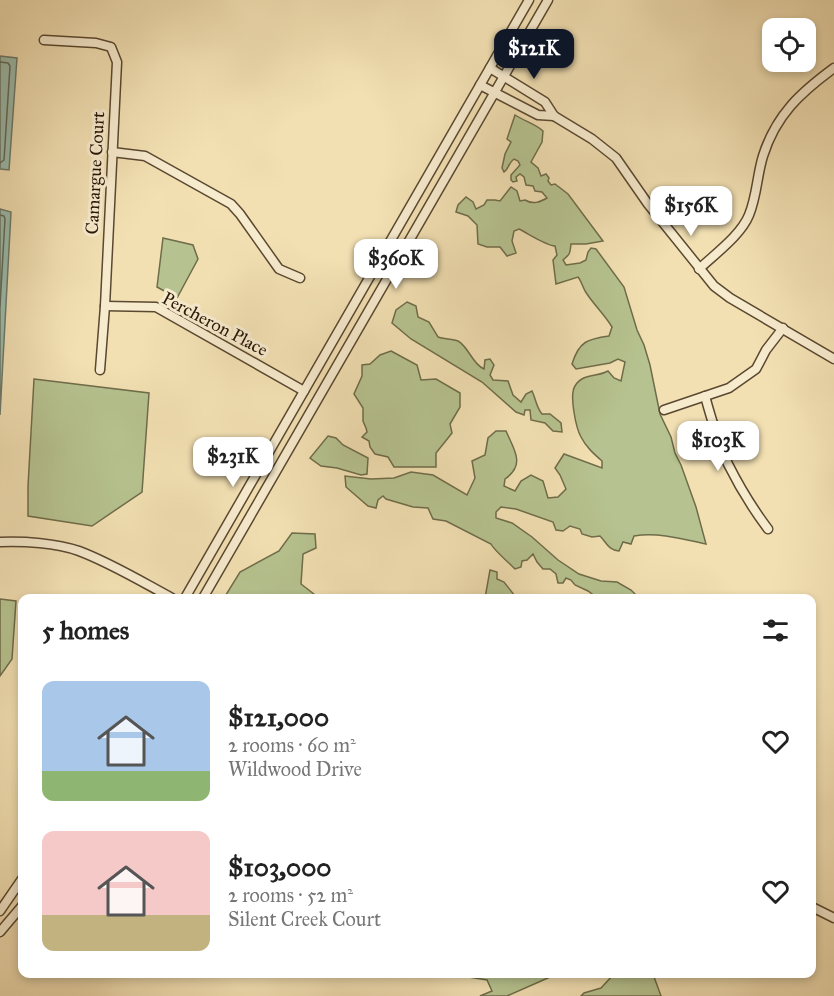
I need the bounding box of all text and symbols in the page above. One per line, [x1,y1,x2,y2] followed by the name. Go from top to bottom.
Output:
[762,18,816,72] map controls
[762,18,816,72] button: locate
[492,29,576,80] pin: $121K
[508,36,560,60] text: $121K
[81,110,110,235] street label: Camargue Court
[649,186,733,237] pin: $156K
[664,193,718,217] text: $156K
[354,239,438,290] pin: $360K
[368,246,424,270] text: $360K
[158,287,272,361] street label: Percheron Place
[676,421,760,472] pin: $103K
[691,428,745,452] text: $103K
[191,437,275,488] pin: $231K
[207,444,259,468] text: $231K
[42,614,129,646] text: 5 homes
[759,614,792,647] icon: filters
[228,701,329,733] text: $121,000
[90,705,162,777] icon: home
[759,725,792,758] icon: heart
[228,733,356,757] text: 2 rooms · 60 m²
[228,757,362,781] text: Wildwood Drive
[228,851,331,883] text: $103,000
[90,855,162,927] icon: home
[759,875,792,908] icon: heart
[228,883,353,907] text: 2 rooms · 52 m²
[228,907,381,931] text: Silent Creek Court

